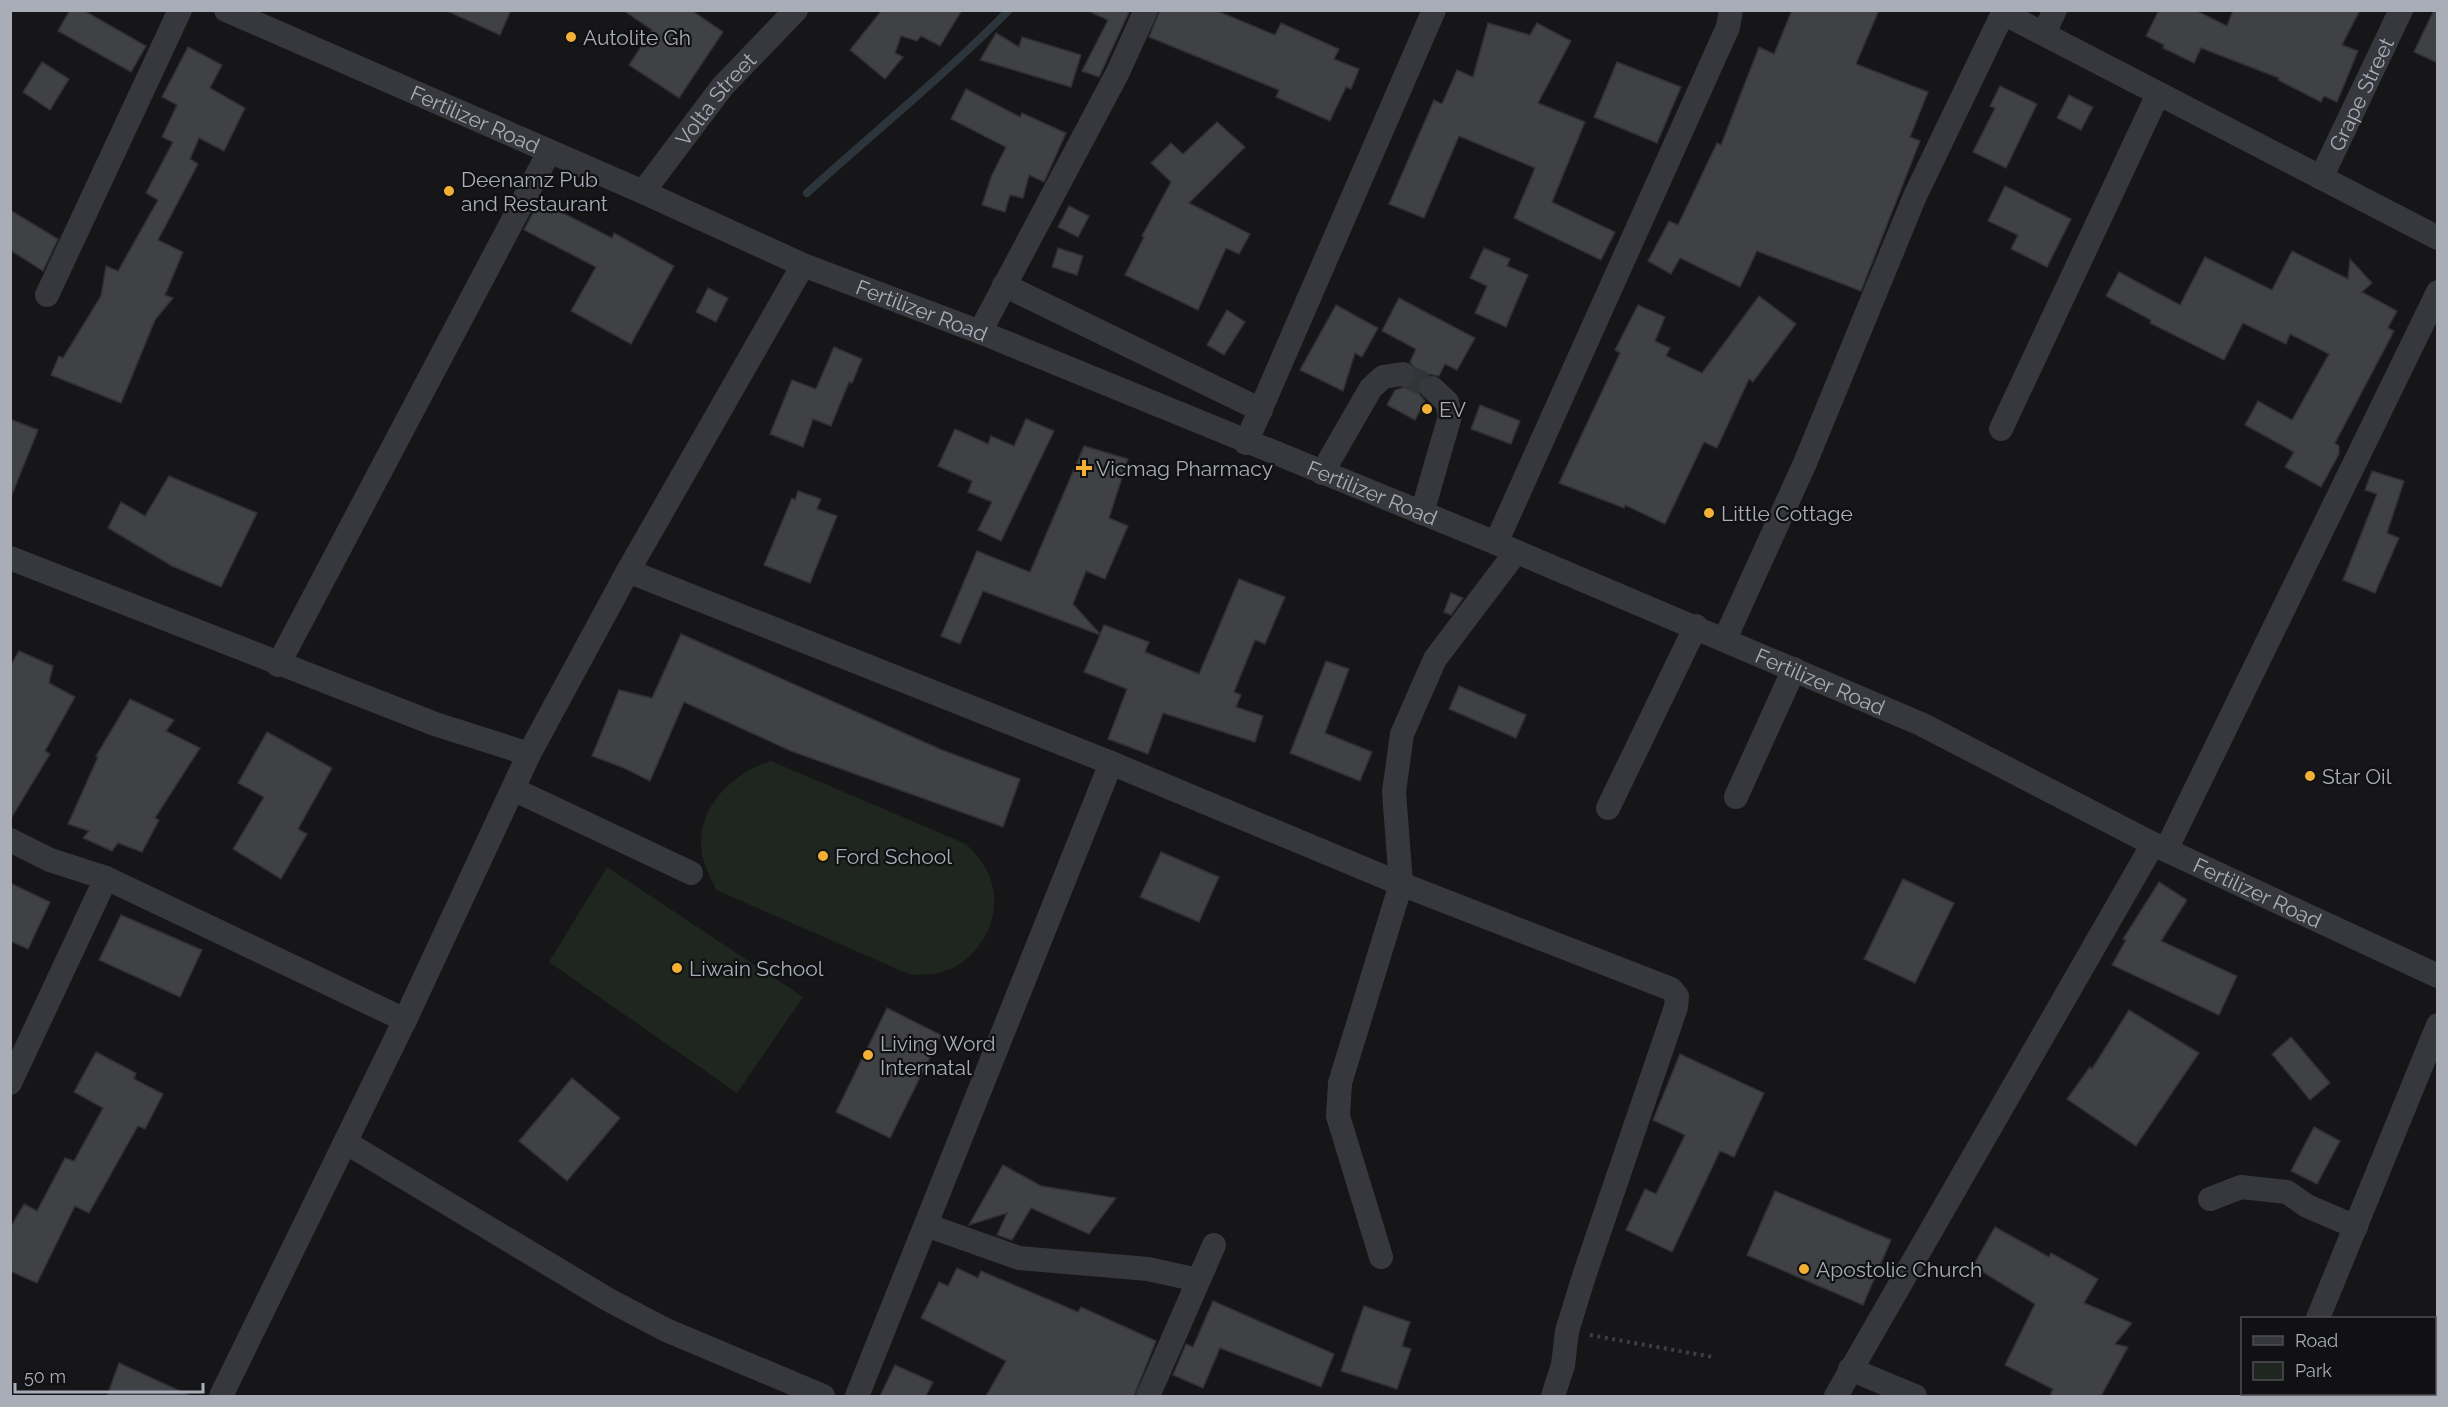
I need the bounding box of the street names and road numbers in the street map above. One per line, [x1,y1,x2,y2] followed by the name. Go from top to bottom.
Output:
[2323,33,2399,155] street label: Grape Street
[670,47,761,150] street label: Volta Street
[407,80,544,158] street label: Fertilizer Road
[853,274,991,346] street label: Fertilizer Road
[1304,455,1441,530] street label: Fertilizer Road
[1752,642,1889,720] street label: Fertilizer Road
[2190,852,2326,933] street label: Fertilizer Road

